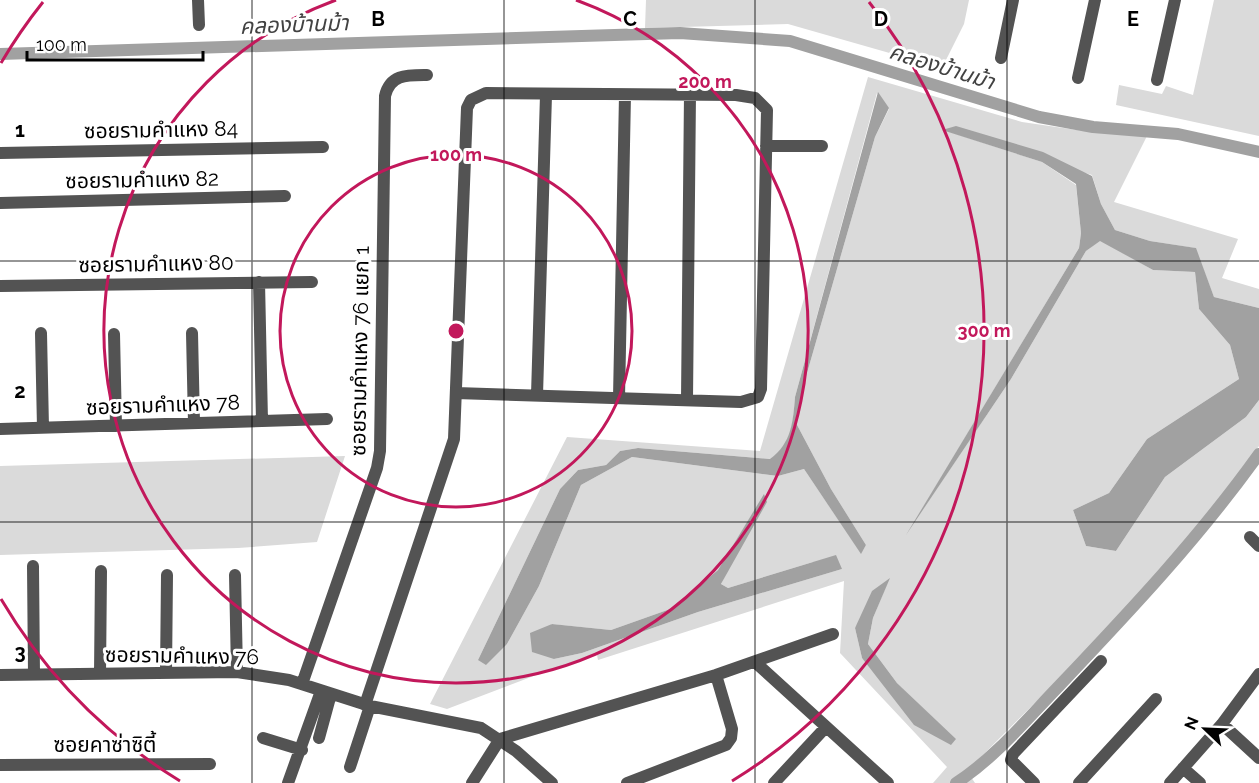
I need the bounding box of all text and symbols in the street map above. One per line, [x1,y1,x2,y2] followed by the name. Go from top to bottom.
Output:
[371,7,385,31] text: B
[623,7,637,31] text: C
[874,7,888,31] text: D
[1127,7,1139,31] text: E
[239,9,350,39] water label: คลองบ้านม้า
[27,24,202,62] scale bar
[36,34,87,55] text: 100 m
[886,38,999,95] water label: คลองบ้านม้า
[678,71,732,92] text: 200 m
[84,116,238,143] street label: ซอยรามคำแหง 84
[15,118,25,142] text: 1
[430,144,482,165] text: 100 m
[65,166,219,193] street label: ซอยรามคำแหง 82
[345,246,374,456] street label: ซอยรามคำแหง 76 แยก 1
[78,250,234,277] street label: ซอยรามคำแหง 80
[957,320,1011,341] text: 300 m
[446,321,466,341] centre of rings
[14,379,26,403] text: 2
[86,389,240,420] street label: ซอยรามคำแหง 78
[14,640,26,664] text: 3
[105,642,259,669] street label: ซอยรามคำแหง 76
[1175,699,1235,759] north arrow
[1181,714,1203,733] text: N
[54,730,156,757] street label: ซอยคาซ่าซิตี้

